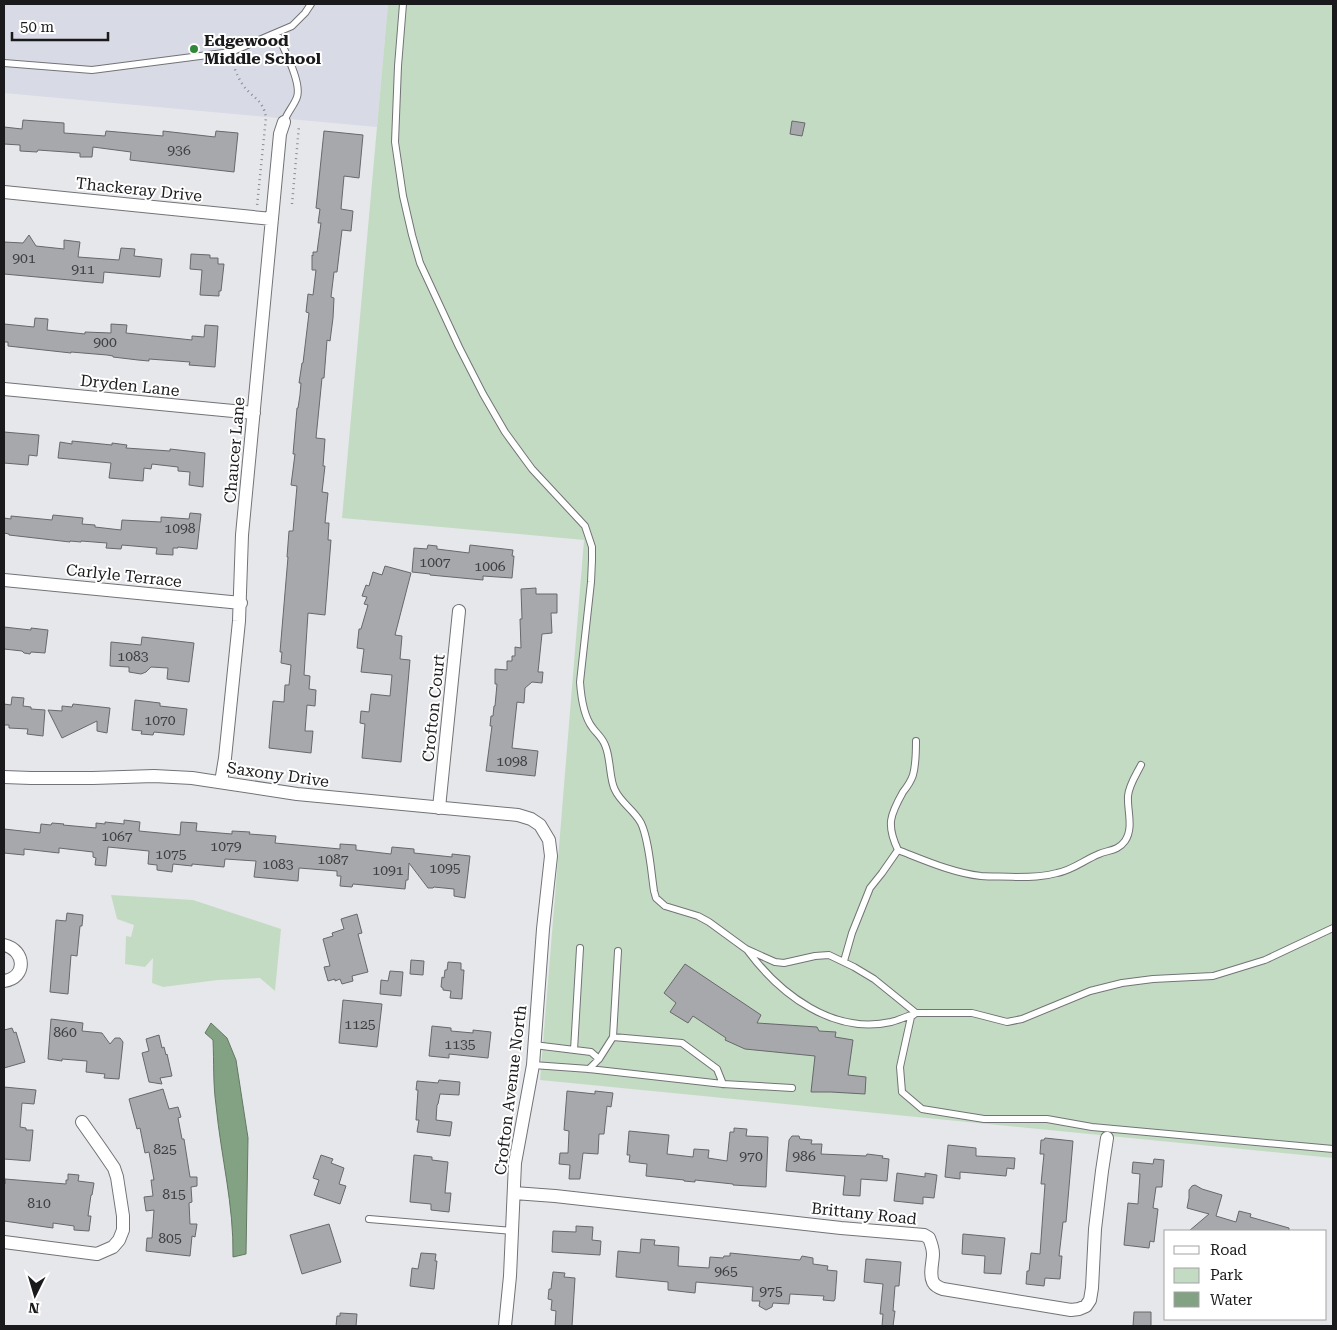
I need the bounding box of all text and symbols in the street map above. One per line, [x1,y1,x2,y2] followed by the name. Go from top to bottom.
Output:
[12,10,109,42] scale bar
[20,18,55,36] text: 50 m
[204,31,322,68] place label: Edgewood Middle School
[188,43,200,55] marker: Edgewood Middle School
[167,142,191,158] house number: 936
[75,173,203,206] street label: Thackeray Drive
[12,250,36,266] house number: 901
[71,261,95,277] house number: 911
[93,334,117,350] house number: 900
[79,371,181,400] street label: Dryden Lane
[220,396,249,504] street label: Chaucer Lane
[164,520,196,536] house number: 1098
[419,554,451,570] house number: 1007
[474,558,506,574] house number: 1006
[65,560,183,591] street label: Carlyle Terrace
[117,648,149,664] house number: 1083
[418,653,449,763] street label: Crofton Court
[144,712,176,728] house number: 1070
[496,753,528,769] house number: 1098
[226,758,331,791] street label: Saxony Drive
[101,828,133,844] house number: 1067
[210,838,242,854] house number: 1079
[155,846,187,862] house number: 1075
[317,851,349,867] house number: 1087
[262,856,294,872] house number: 1083
[429,860,461,876] house number: 1095
[372,862,404,878] house number: 1091
[491,1004,530,1176] street label: Crofton Avenue North
[344,1016,376,1032] house number: 1125
[53,1024,77,1040] house number: 860
[444,1036,476,1052] house number: 1135
[153,1141,177,1157] house number: 825
[739,1148,763,1164] house number: 970
[792,1148,816,1164] house number: 986
[162,1186,186,1202] house number: 815
[27,1195,51,1211] house number: 810
[810,1199,918,1228] street label: Brittany Road
[158,1230,182,1246] house number: 805
[1164,1230,1327,1320] legend
[1210,1241,1247,1259] text: Road
[714,1263,738,1279] house number: 965
[1210,1266,1244,1284] text: Park
[10,1270,60,1320] north arrow
[759,1283,783,1299] house number: 975
[1210,1291,1252,1309] text: Water
[28,1299,40,1316] text: N

